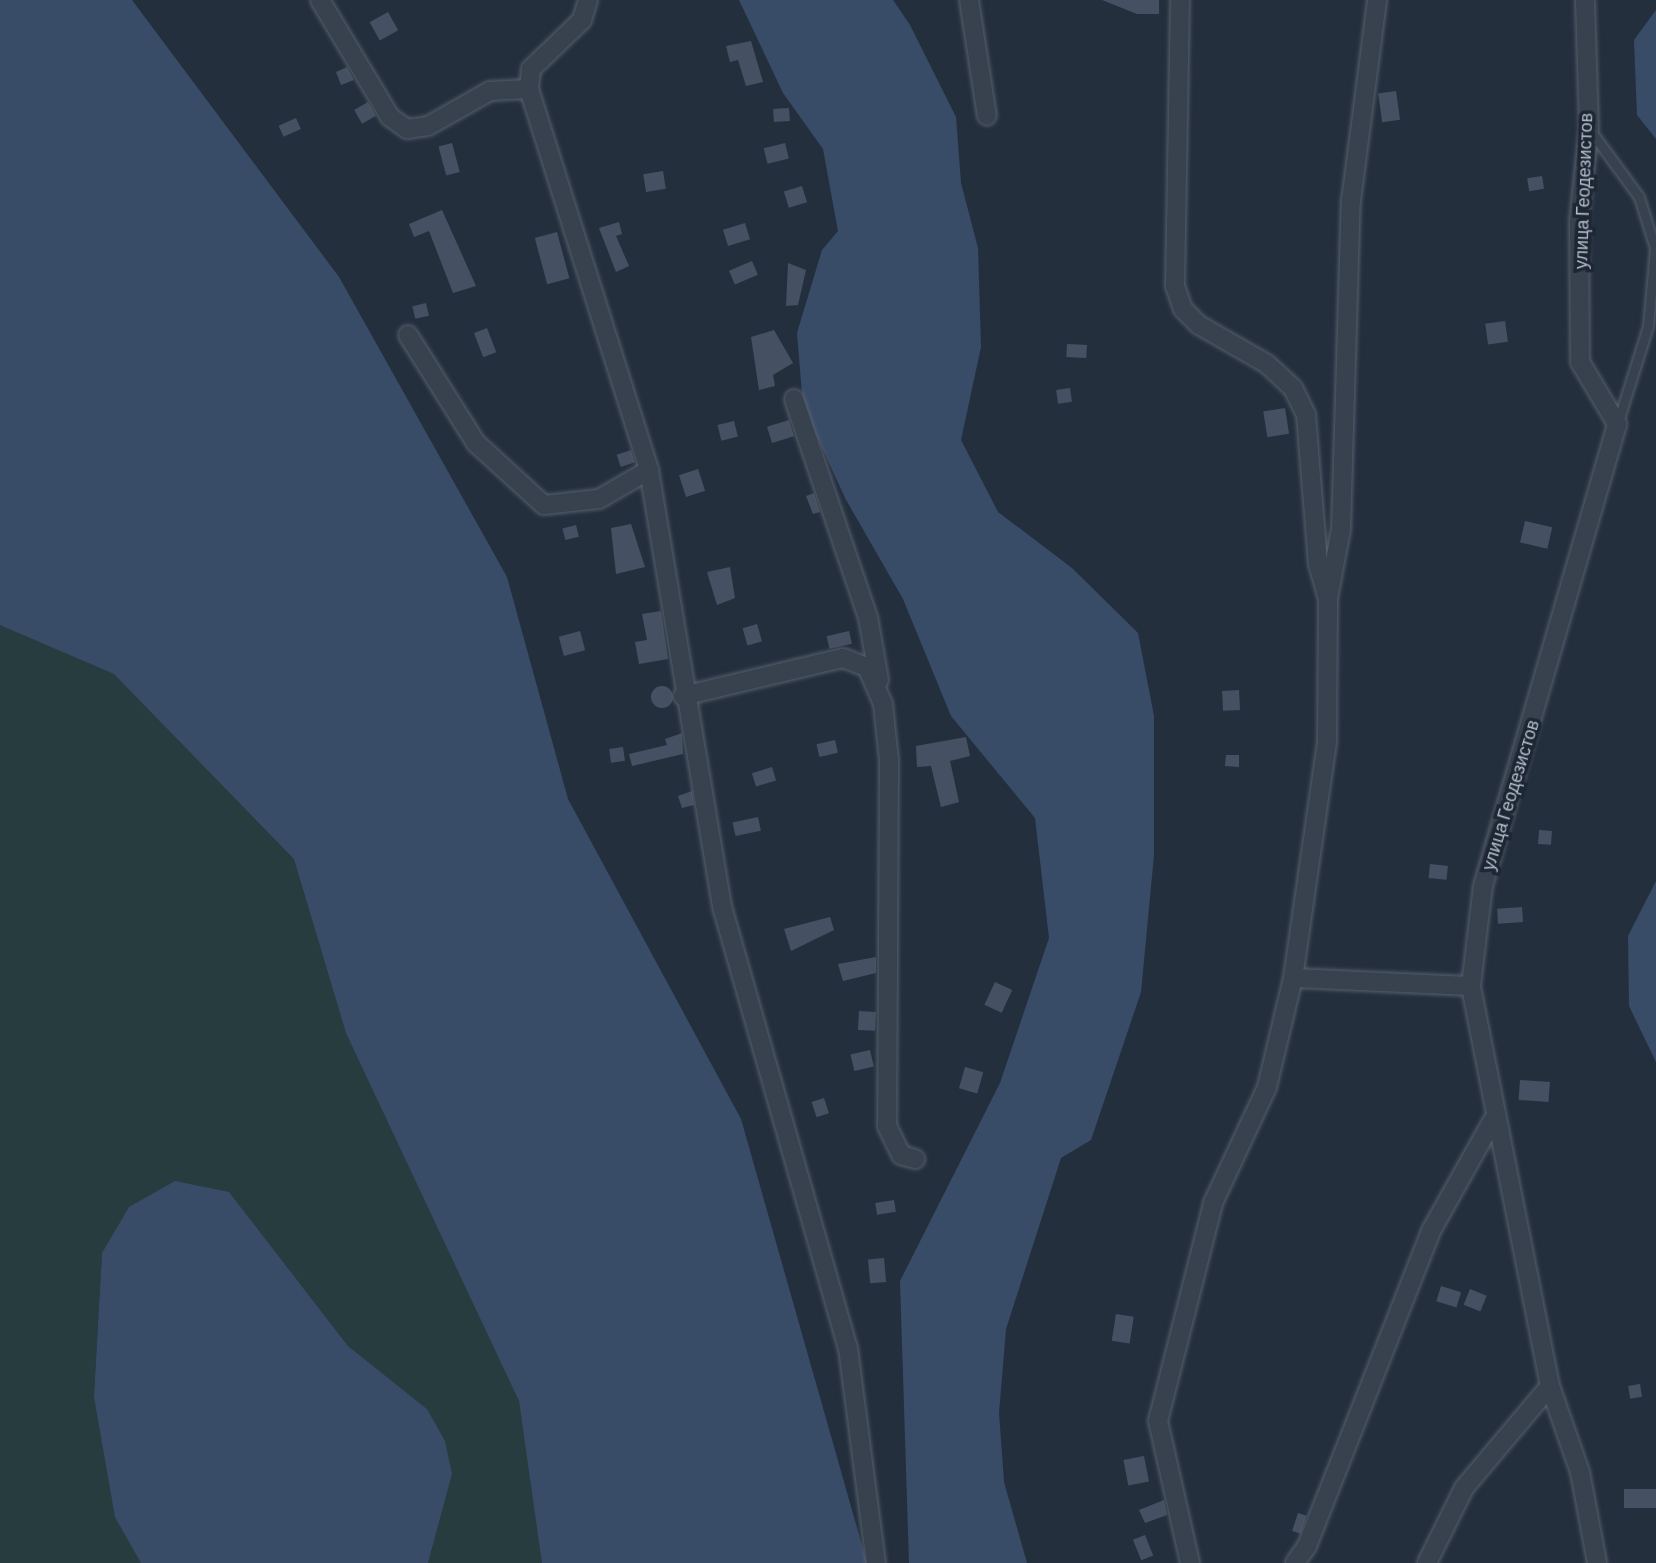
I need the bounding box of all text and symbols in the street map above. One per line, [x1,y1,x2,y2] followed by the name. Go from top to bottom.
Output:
[1569,113,1597,269] street label: улица Геодезистов
[1477,717,1543,873] street label: улица Геодезистов

